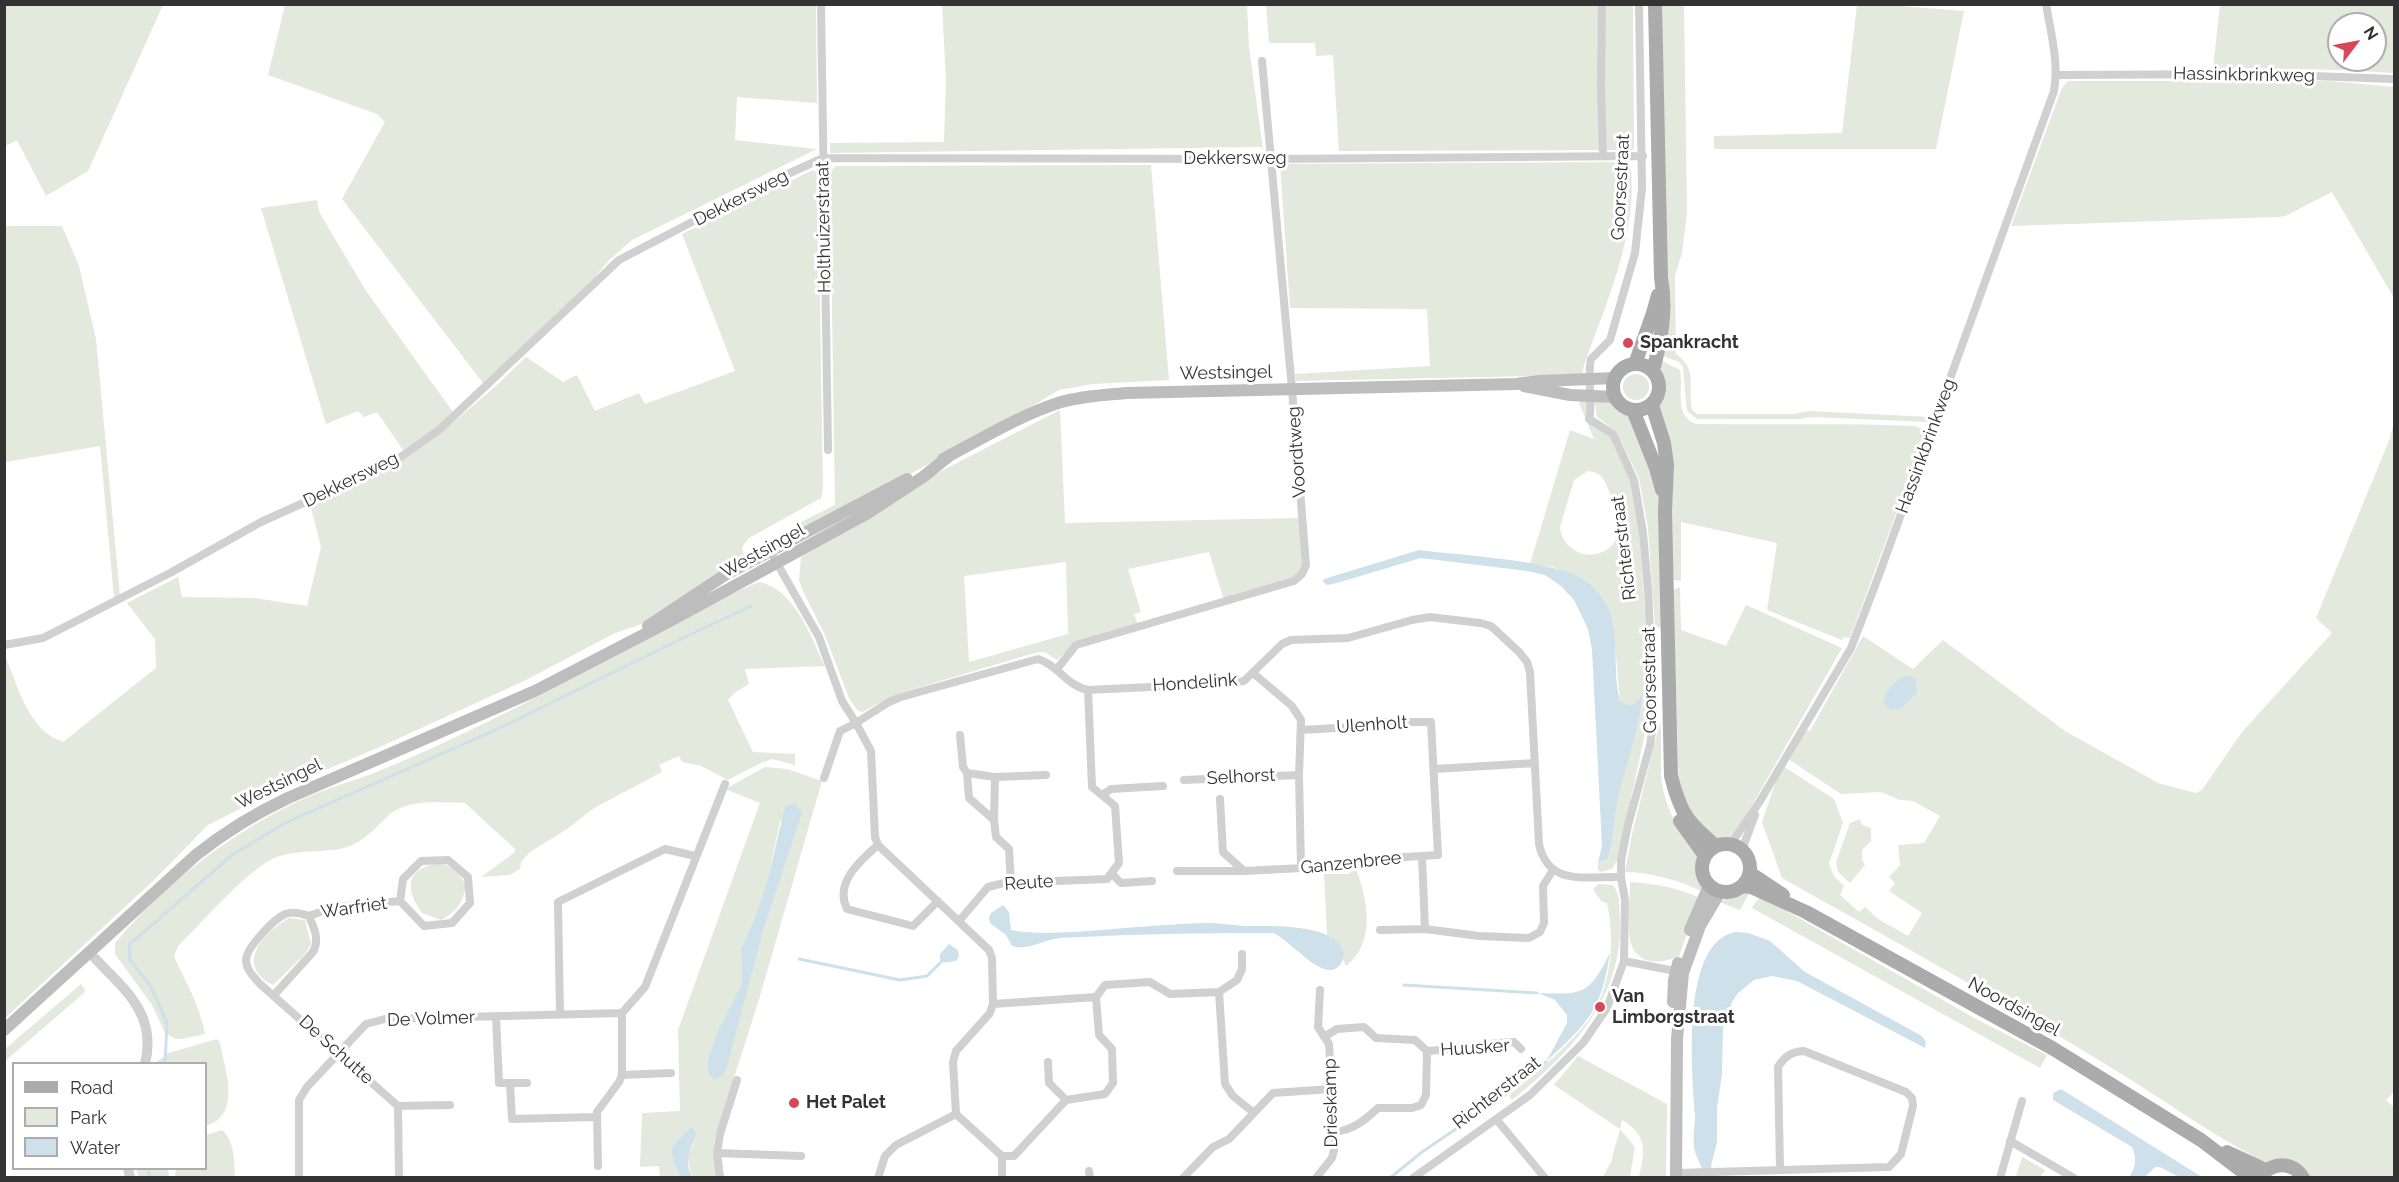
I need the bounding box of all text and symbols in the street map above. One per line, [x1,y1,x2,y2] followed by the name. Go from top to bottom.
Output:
[2327,12,2387,72] north arrow
[2360,23,2382,43] text: N
[2173,63,2315,87] street label: Hassinkbrinkweg
[1607,133,1635,241] street label: Goorsestraat
[1183,148,1287,170] street label: Dekkersweg
[812,161,836,293] street label: Holthuizerstraat
[690,165,792,231] street label: Dekkersweg
[1640,332,1739,354] place label: Spankracht
[1621,336,1635,350] marker: Spankracht
[1180,361,1272,385] street label: Westsingel
[1892,376,1960,516] street label: Hassinkbrinkweg
[1283,405,1311,499] street label: Voordtweg
[300,448,402,512] street label: Dekkersweg
[1607,494,1641,602] street label: Richterstraat
[717,519,809,583] street label: Westsingel
[1638,627,1662,733] street label: Goorsestraat
[1152,669,1238,697] street label: Hondelink
[1336,712,1408,738] street label: Ulenholt
[233,754,325,814] street label: Westsingel
[1206,764,1276,790] street label: Selhorst
[1300,847,1402,879] street label: Ganzenbree
[1004,871,1054,895] street label: Reute
[319,893,389,923] street label: Warfriet
[1964,973,2064,1041] street label: Noordsingel
[1612,986,1735,1028] place label: Van Limborgstraat
[1593,1000,1607,1014] marker: Van Limborgstraat
[387,1007,475,1031] street label: De Volmer
[294,1011,378,1089] street label: De Schutte
[1440,1035,1510,1061] street label: Huusker
[1449,1052,1545,1134] street label: Richterstraat
[1319,1058,1343,1148] street label: Drieskamp
[12,1062,207,1170] legend
[70,1077,113,1098] text: Road
[806,1092,886,1114] place label: Het Palet
[787,1096,801,1110] marker: Het Palet
[70,1107,107,1128] text: Park
[70,1137,120,1158] text: Water

